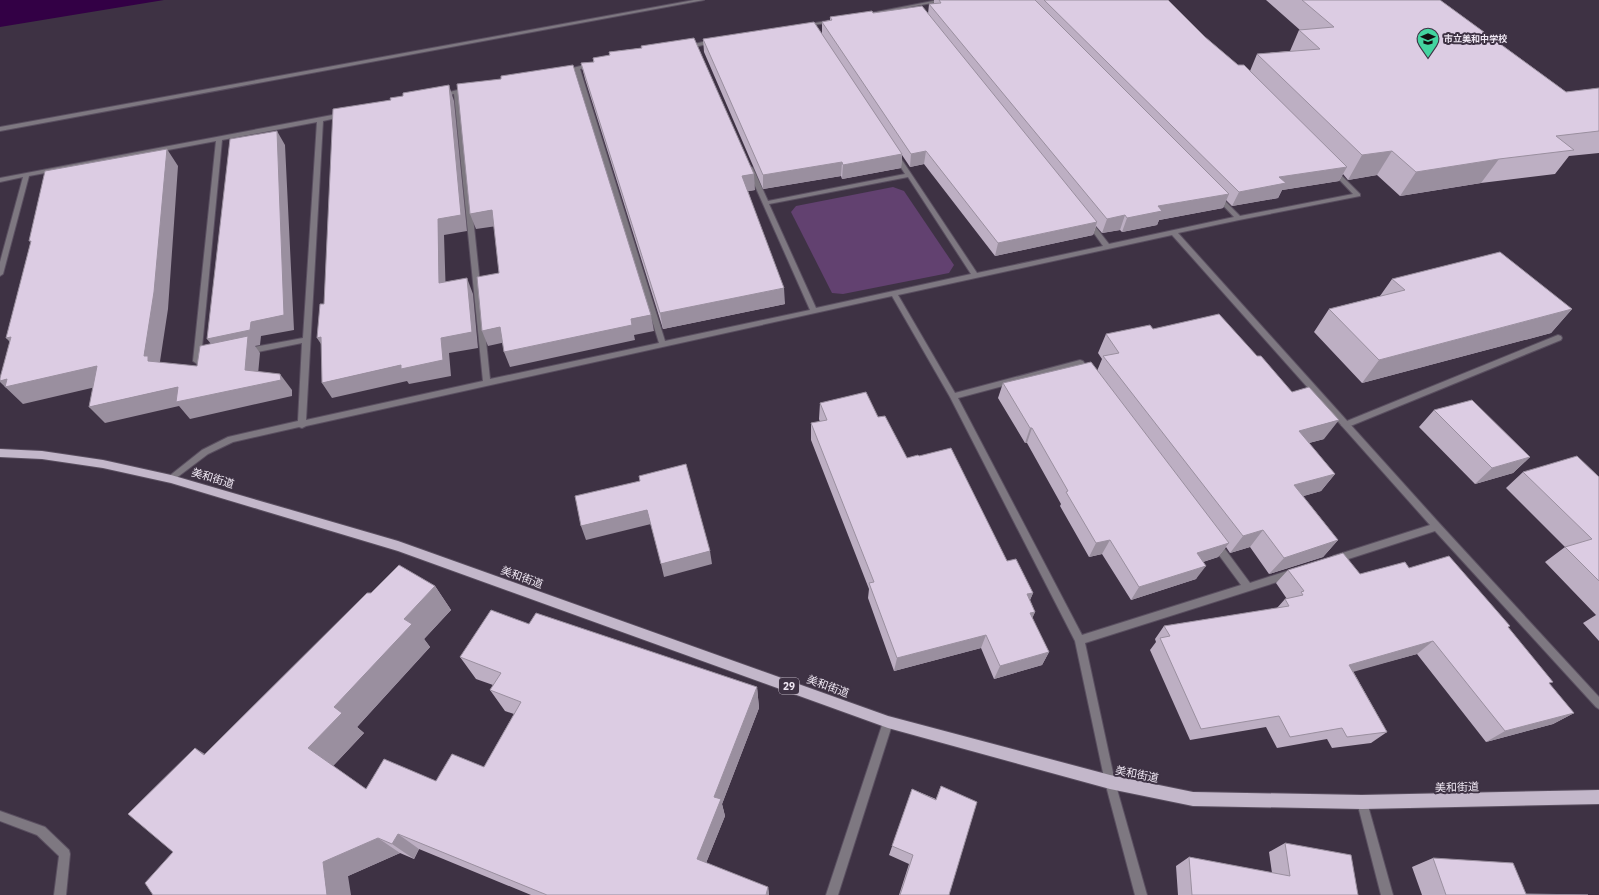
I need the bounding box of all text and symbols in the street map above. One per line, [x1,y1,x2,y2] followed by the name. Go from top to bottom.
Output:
[1415,26,1441,59] school or university icon: 市立美和中学校
[1444,33,1508,44] place label: 市立美和中学校
[190,465,236,491] street label: 美和街道
[499,563,545,591] street label: 美和街道
[805,672,851,700] street label: 美和街道
[779,678,799,694] road number: 29
[1114,763,1160,785] street label: 美和街道
[1435,780,1479,794] street label: 美和街道

